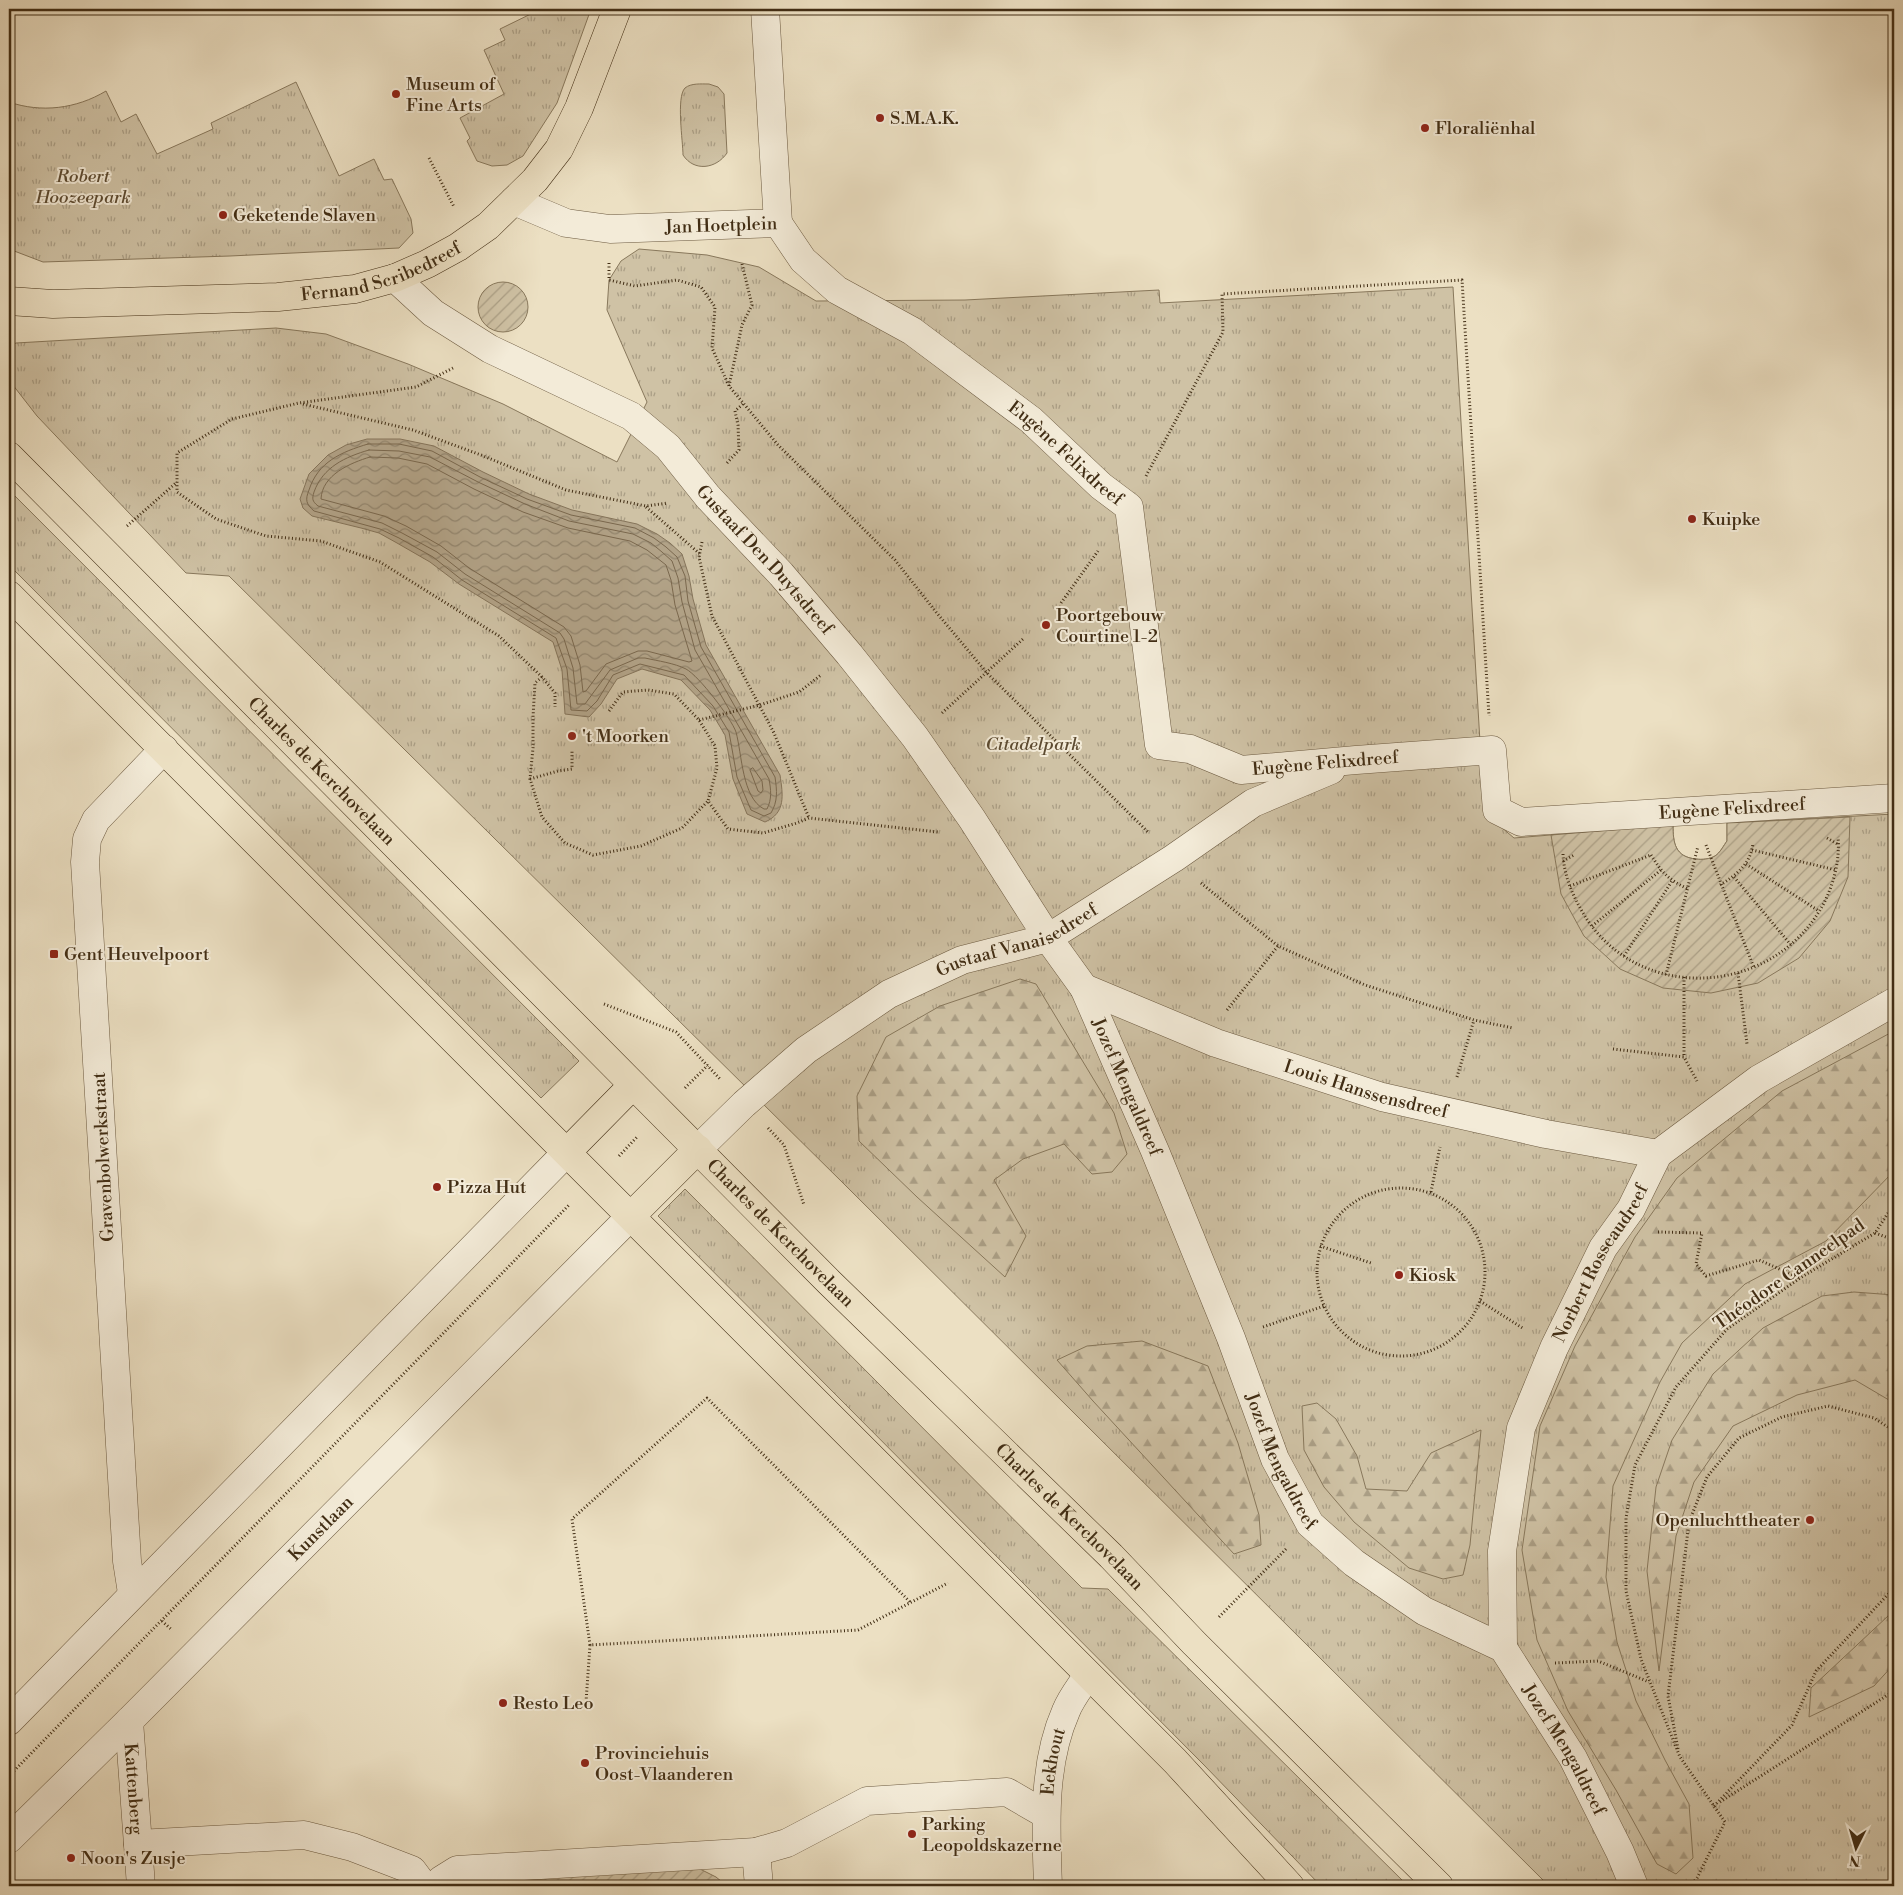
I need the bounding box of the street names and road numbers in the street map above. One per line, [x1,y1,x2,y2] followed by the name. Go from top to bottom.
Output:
[663,212,778,239] street label: Jan Hoetplein
[300,236,466,307] street label: Fernand Scribedreef
[1003,396,1129,512] street label: Eugène Felixdreef
[691,480,839,640] street label: Gustaaf Den Duytsdreef
[243,692,400,851] street label: Charles de Kerchovelaan
[1251,746,1401,781] street label: Eugène Felixdreef
[1658,793,1808,825] street label: Eugène Felixdreef
[932,898,1103,982] street label: Gustaaf Vanaisedreef
[1086,1014,1167,1160] street label: Jozef Mengaldreef
[1281,1055,1452,1124] street label: Louis Hanssensdreef
[88,1071,119,1242] street label: Gravenbolwerkstraat
[701,1154,859,1312] street label: Charles de Kerchovelaan
[1548,1179,1654,1346] street label: Norbert Rosseaudreef
[1709,1213,1870,1335] street label: Théodore Canneelpad
[1240,1389,1322,1537] street label: Jozef Mengaldreef
[990,1439,1149,1596] street label: Charles de Kerchovelaan
[283,1491,359,1566] street label: Kunstlaan
[1516,1679,1611,1820] street label: Jozef Mengaldreef
[1036,1724,1071,1796] street label: Eekhout
[119,1742,148,1836] street label: Kattenberg

